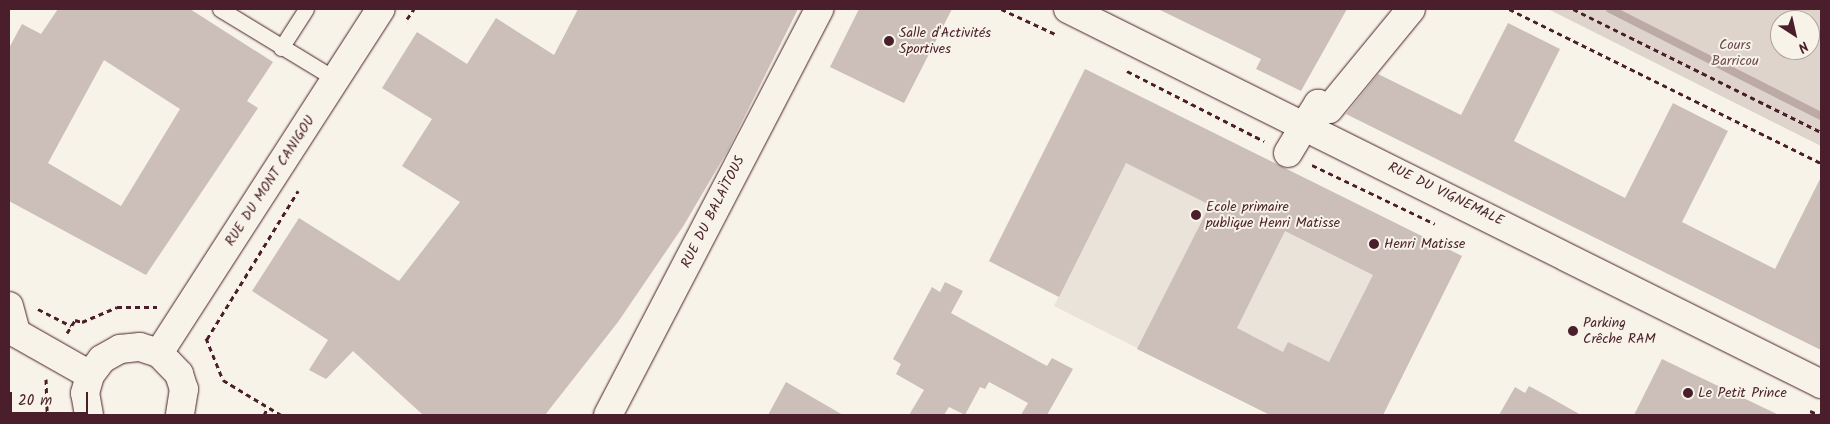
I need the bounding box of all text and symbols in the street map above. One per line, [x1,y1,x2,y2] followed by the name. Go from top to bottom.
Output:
[1770,10,1820,60] north arrow
[899,25,991,58] place label: Salle d'Activités Sportives
[883,35,895,47] marker: Salle d'Activités Sportives
[1793,35,1813,58] text: N
[1711,37,1759,70] park label: Cours Barricou
[222,113,318,249] street label: RUE DU MONT CANIGOU
[678,153,748,271] street label: RUE DU BALAÏTOUS
[1385,159,1507,229] street label: RUE DU VIGNEMALE
[1206,199,1340,232] place label: Ecole primaire publique Henri Matisse
[1190,209,1202,221] marker: Ecole primaire publique Henri Matisse
[1384,236,1465,252] place label: Henri Matisse
[1368,238,1380,250] marker: Henri Matisse
[1583,315,1656,348] place label: Parking Crêche RAM
[1567,325,1579,337] marker: Parking Crêche RAM
[12,382,90,414] scale bar
[1698,385,1787,401] place label: Le Petit Prince
[1682,387,1694,399] marker: Le Petit Prince
[18,389,52,413] text: 20 m

